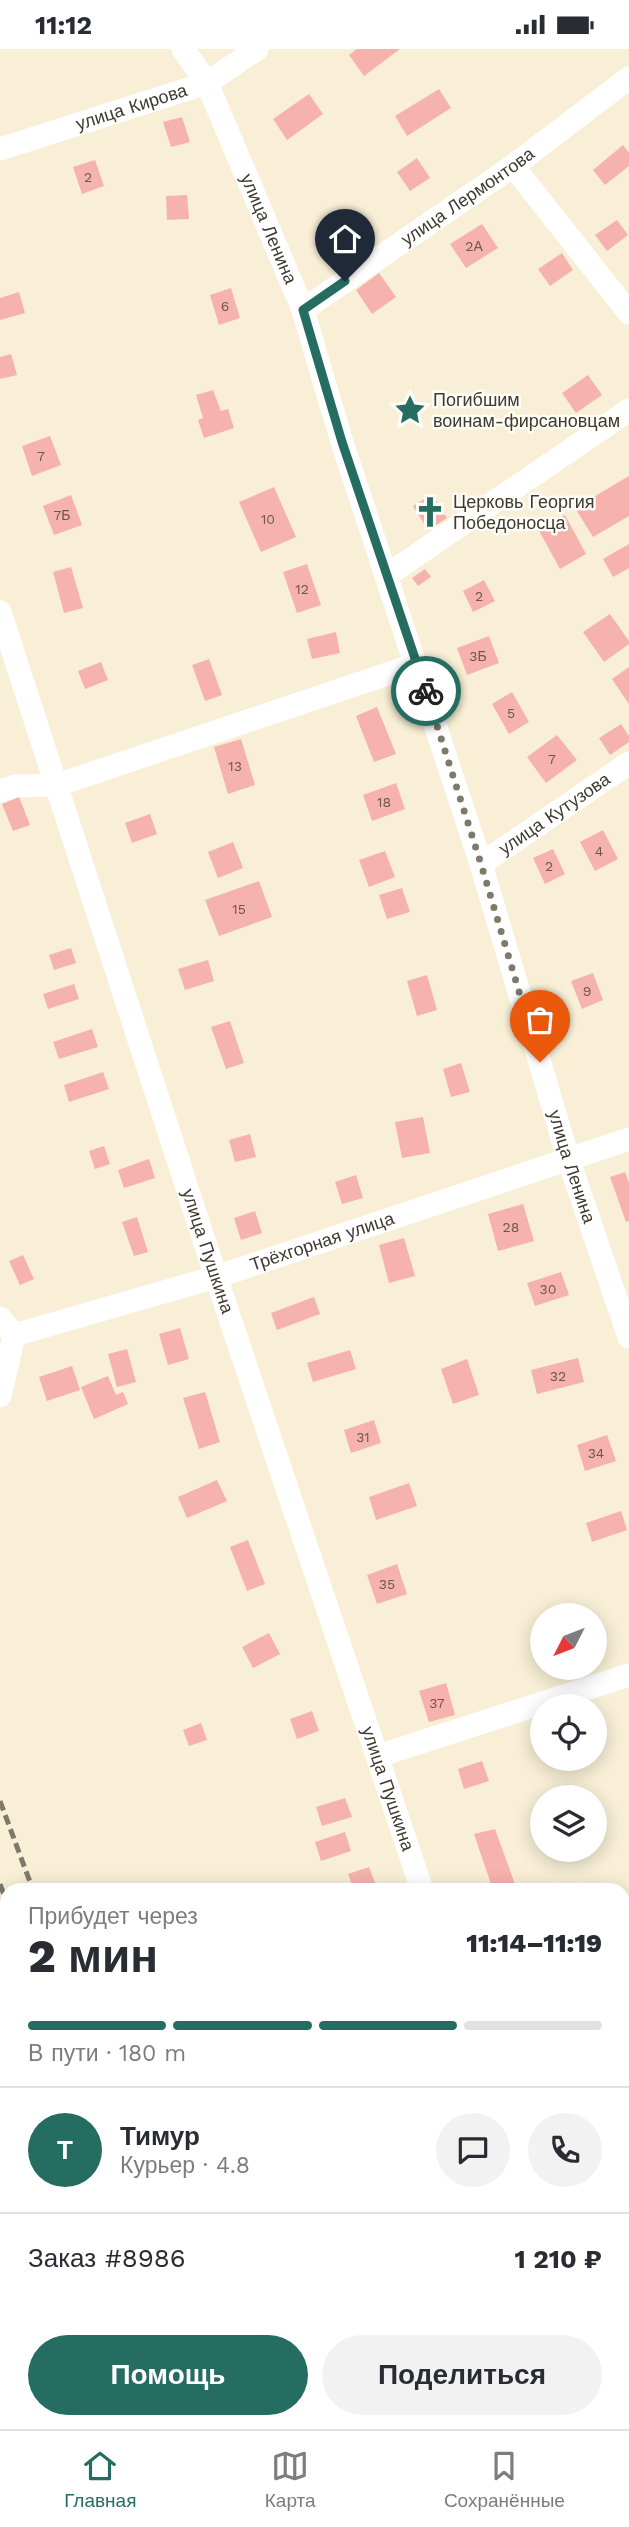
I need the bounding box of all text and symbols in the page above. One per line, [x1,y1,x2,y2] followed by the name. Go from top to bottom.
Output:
[35,10,92,40] text: 11:12
[73,79,191,134] street label: улица Кирова
[397,142,539,250] street label: улица Лермонтова
[84,169,92,185] house number: 2
[237,170,302,288] street label: улица Ленина
[315,209,375,281] pin
[326,220,364,258] icon: home
[465,238,483,254] house number: 2А
[221,298,229,314] house number: 6
[433,389,620,431] place label: Погибшим воинам-фирсановцам
[393,393,427,427] place icon: Погибшим воинам-фирсановцам
[37,448,45,464] house number: 7
[453,491,594,533] place label: Церковь Георгия Победоносца
[413,495,447,529] church icon: Церковь Георгия Победоносца
[53,507,71,523] house number: 7Б
[261,511,275,527] house number: 10
[295,581,309,597] house number: 12
[475,588,483,604] house number: 2
[469,648,487,664] house number: 3Б
[391,656,461,726] courier
[407,672,445,710] icon: bike
[507,705,515,721] house number: 5
[548,751,556,767] house number: 7
[228,758,242,774] house number: 13
[495,768,615,859] street label: улица Кутузова
[377,794,391,810] house number: 18
[595,843,603,859] house number: 4
[545,858,553,874] house number: 2
[232,901,246,917] house number: 15
[583,983,591,999] house number: 9
[510,990,570,1062] pin
[521,1001,559,1039] icon: bag
[544,1108,601,1227] street label: улица Ленина
[178,1186,239,1317] street label: улица Пушкина
[247,1207,398,1275] street label: Трёхгорная улица
[503,1219,519,1235] house number: 28
[540,1281,556,1297] house number: 30
[550,1368,566,1384] house number: 32
[356,1429,370,1445] house number: 31
[588,1445,604,1461] house number: 34
[379,1576,395,1592] house number: 35
[530,1603,607,1680] north arrow
[530,1603,607,1862] map controls
[530,1694,607,1771] button: locate
[429,1695,445,1711] house number: 37
[358,1724,419,1854] street label: улица Пушкина
[530,1785,607,1862] button: layers
[28,1903,198,1930] text: Прибудет через
[466,1928,602,1958] text: 11:14–11:19
[28,1929,158,1983] text: 2 мин
[28,2040,186,2067] text: В пути · 180 m
[436,2113,510,2187] button: chat
[528,2113,602,2187] button: phone
[120,2121,200,2151] text: Тимур
[57,2135,73,2165] text: Т
[120,2152,250,2179] text: Курьер · 4.8
[28,2243,186,2273] text: Заказ #8986
[515,2244,602,2274] text: 1 210 ₽
[28,2335,308,2415] button: Помощь
[322,2335,602,2415] button: Поделиться
[64,2447,136,2512] tab: Главная
[265,2447,316,2512] tab: Карта
[444,2447,565,2512] tab: Сохранённые

